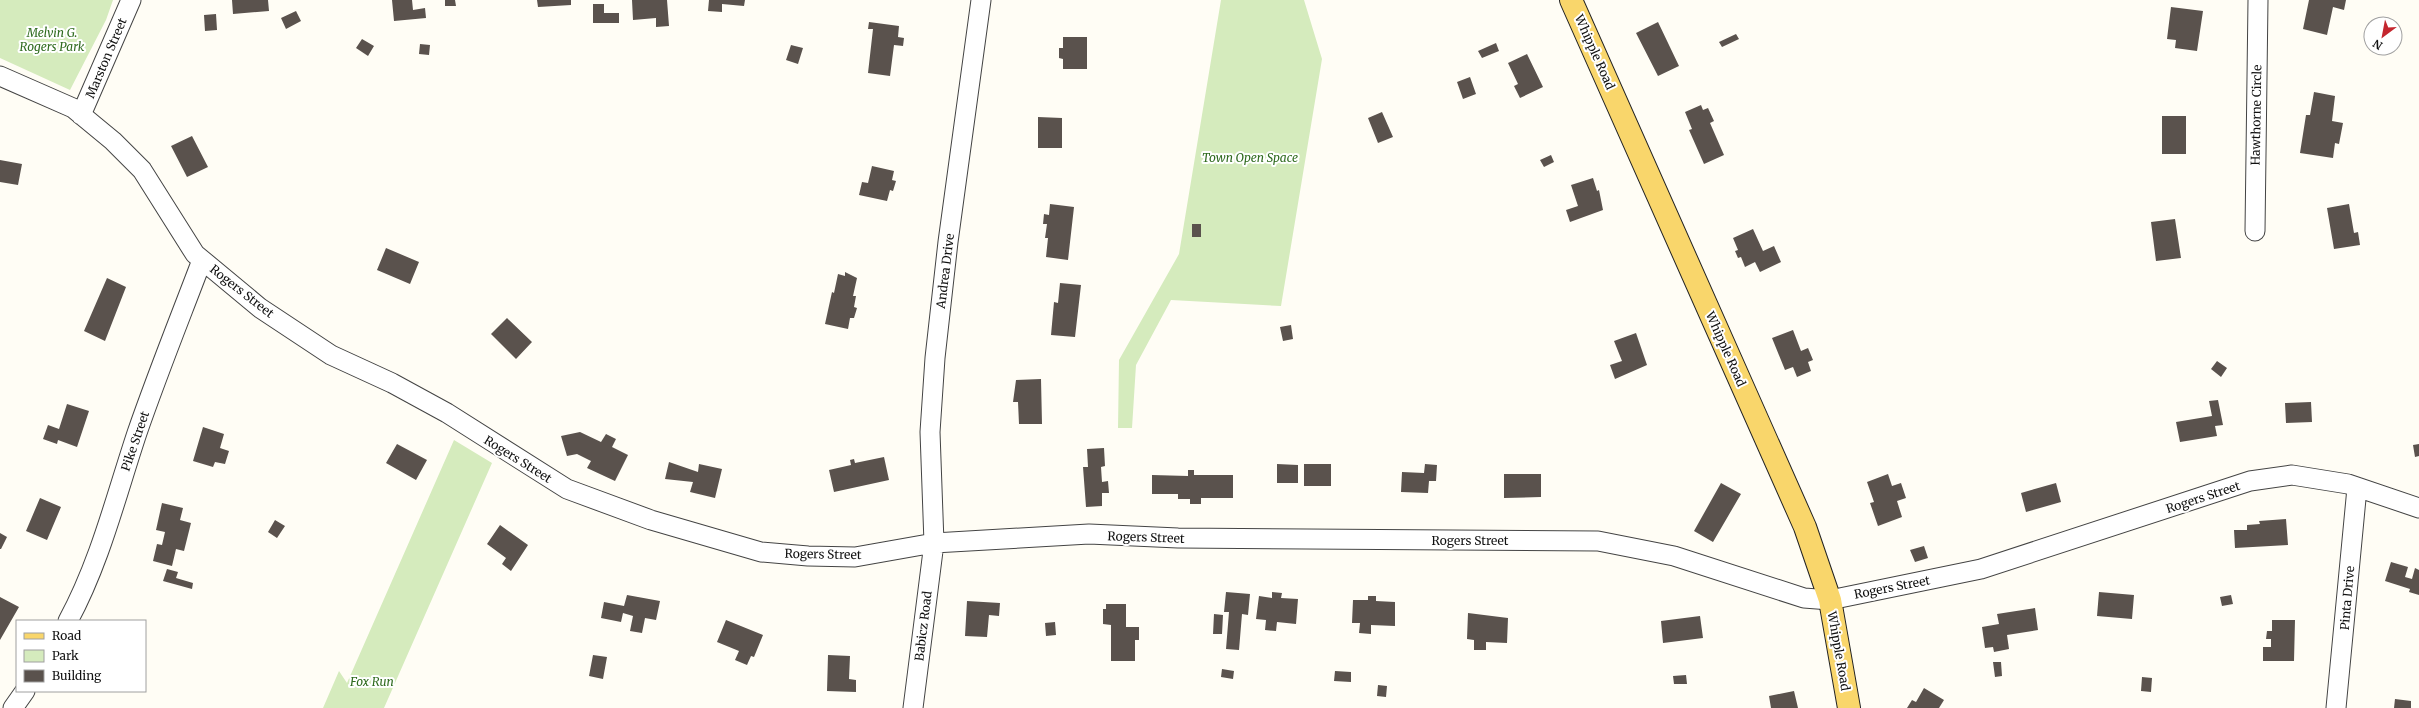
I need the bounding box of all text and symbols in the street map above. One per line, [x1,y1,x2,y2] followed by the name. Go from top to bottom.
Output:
[1571,11,1618,92] street label: Whipple Road
[82,15,130,101] street label: Marston Street
[2363,16,2403,56] north arrow
[20,25,85,54] park label: Melvin G. Rogers Park
[2370,36,2385,53] text: N
[2248,64,2264,166] street label: Hawthorne Circle
[1202,150,1298,165] park label: Town Open Space
[933,233,957,310] street label: Andrea Drive
[207,261,277,321] street label: Rogers Street
[1702,308,1749,389] street label: Whipple Road
[118,409,152,473] street label: Pike Street
[481,432,555,486] street label: Rogers Street
[2164,478,2242,516] street label: Rogers Street
[1107,528,1185,546] street label: Rogers Street
[1431,533,1509,548] street label: Rogers Street
[784,546,862,562] street label: Rogers Street
[2337,565,2357,631] street label: Pinta Drive
[1853,572,1932,602] street label: Rogers Street
[911,590,935,662] street label: Babicz Road
[1824,609,1853,692] street label: Whipple Road
[16,620,146,692] legend
[52,628,81,643] text: Road
[52,648,79,663] text: Park
[52,668,102,683] text: Building
[349,674,394,689] park label: Fox Run

